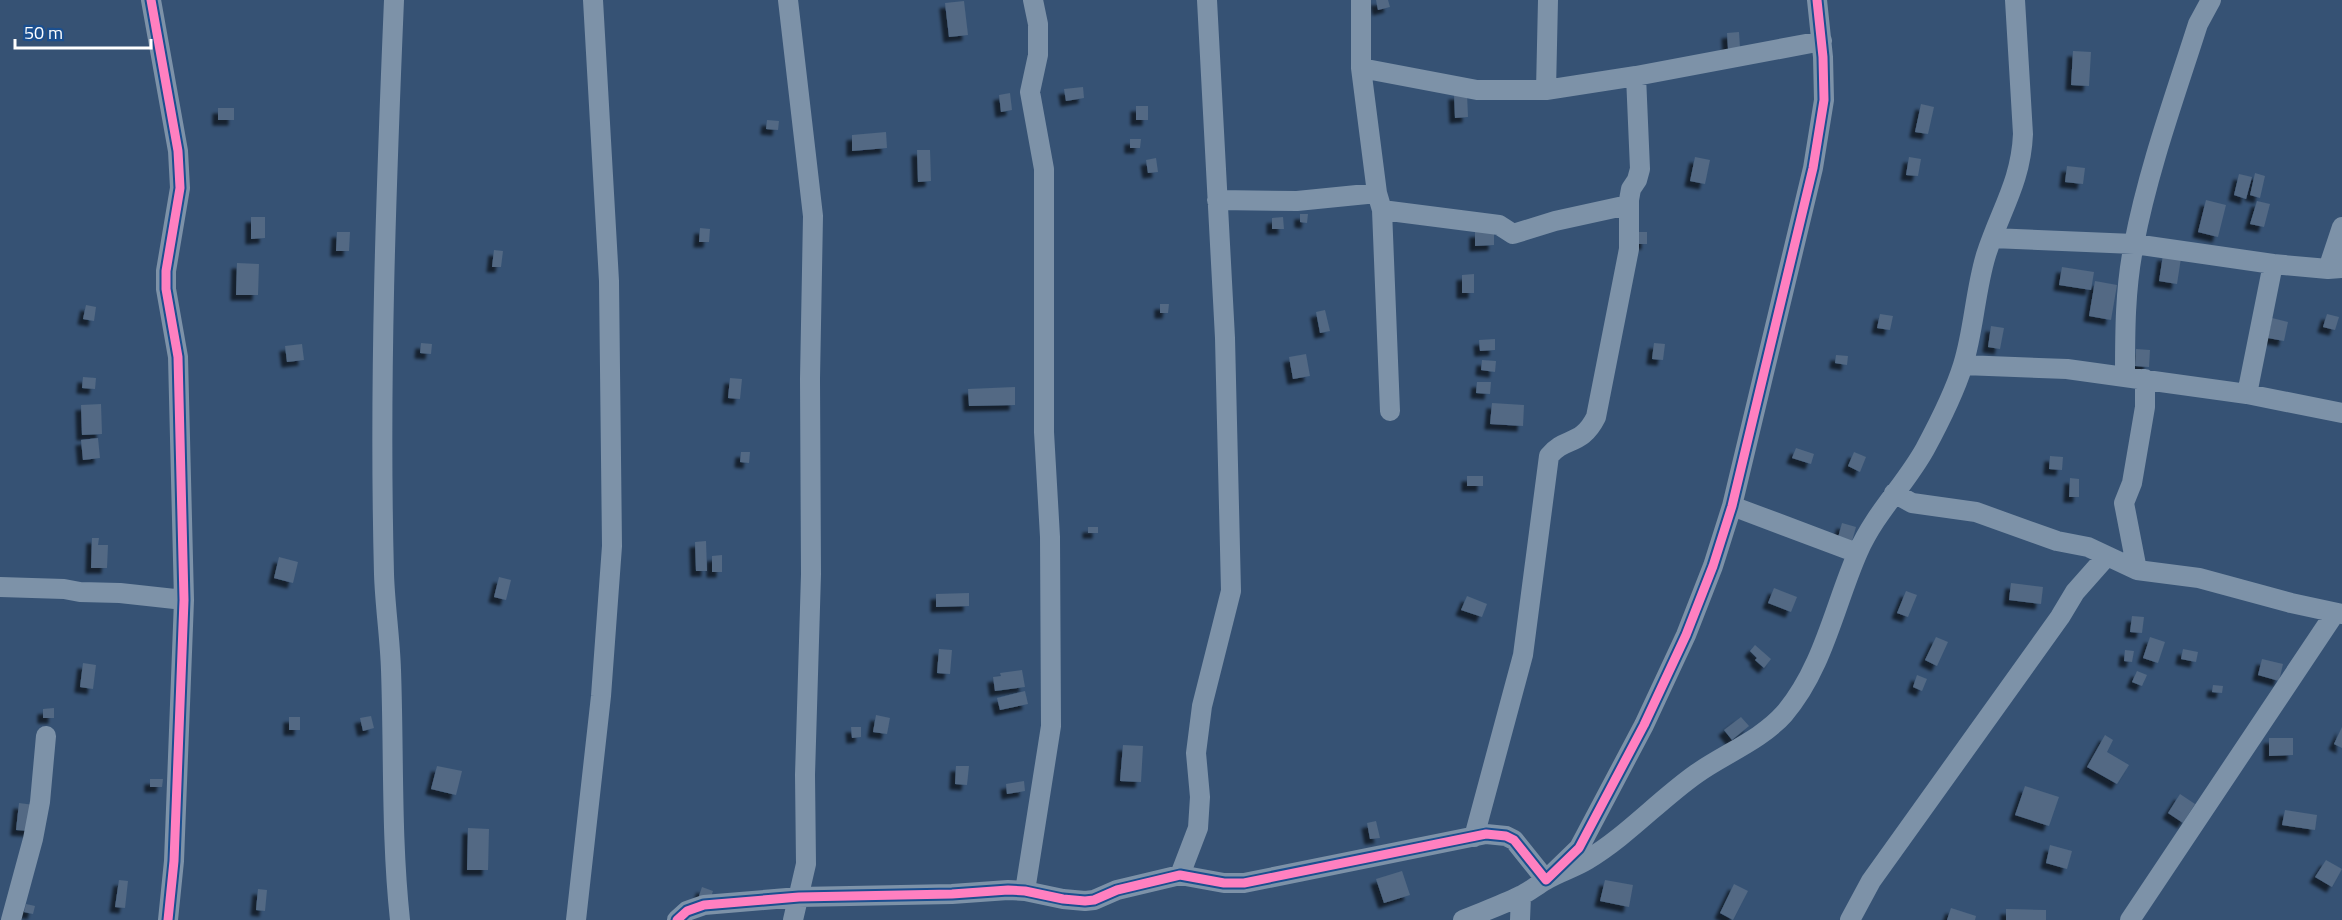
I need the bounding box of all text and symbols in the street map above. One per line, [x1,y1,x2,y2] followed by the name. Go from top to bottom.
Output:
[15,12,152,50] scale bar
[24,19,63,46] text: 50 m

